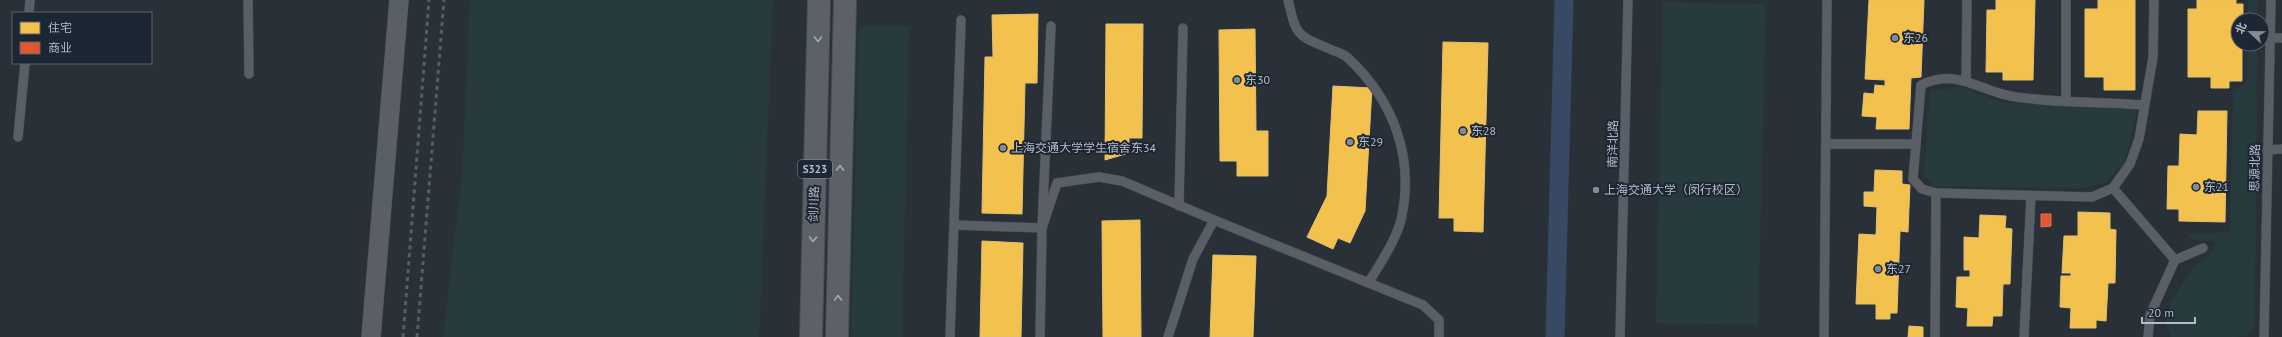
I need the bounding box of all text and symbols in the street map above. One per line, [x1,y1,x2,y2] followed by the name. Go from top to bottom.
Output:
[12,12,152,64] legend
[2230,12,2270,52] north arrow
[48,20,72,35] text: 住宅
[2232,21,2249,36] text: 北
[1903,30,1928,45] place label: 东26
[1890,33,1900,43] marker: 东26
[814,36,823,42] one-way arrow
[48,40,72,55] text: 商业
[1245,72,1271,87] place label: 东30
[1232,75,1242,85] marker: 东30
[1605,120,1620,168] street label: 南洋北路
[1471,123,1496,138] place label: 东28
[1458,126,1468,136] marker: 东28
[1358,134,1383,149] place label: 东29
[1345,137,1355,147] marker: 东29
[1011,140,1157,155] place label: 上海交通大学学生宿舍东34
[998,143,1008,153] marker: 上海交通大学学生宿舍东34
[2247,144,2262,192] street label: 思源北路
[798,160,832,178] road number: S323
[836,165,844,171] one-way arrow
[2204,179,2229,194] place label: 东21
[1604,182,1748,197] place label: 上海交通大学（闵行校区）
[2191,182,2201,192] marker: 东21
[1591,185,1601,195] marker: 上海交通大学（闵行校区）
[805,186,822,222] street label: 剑川路
[809,236,817,242] one-way arrow
[1886,261,1911,276] place label: 东27
[1873,264,1883,274] marker: 东27
[833,295,842,301] one-way arrow
[2142,299,2195,325] scale bar
[2148,305,2174,320] text: 20 m

